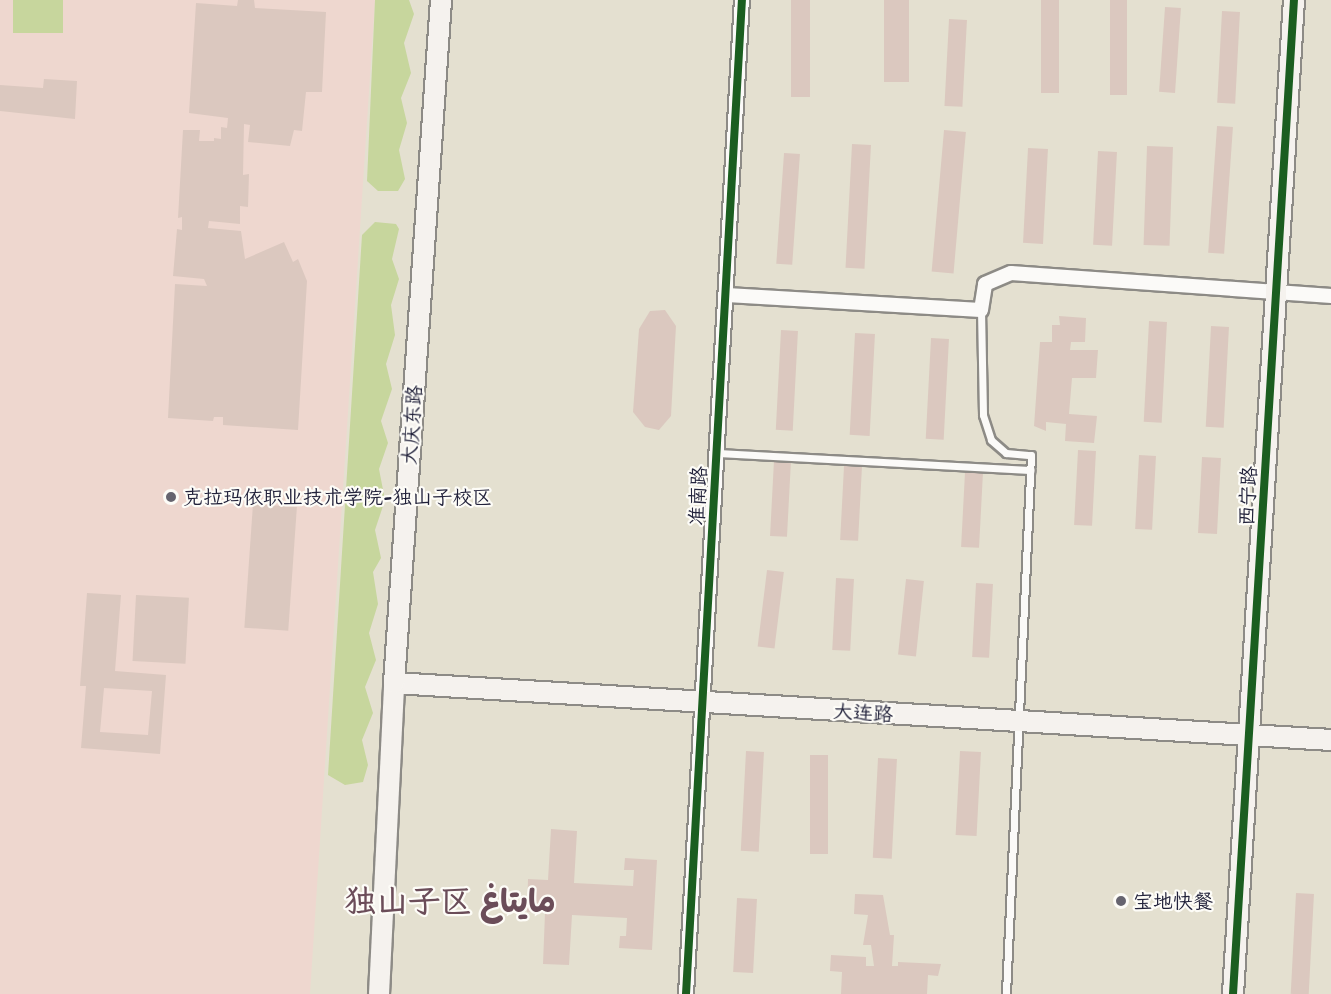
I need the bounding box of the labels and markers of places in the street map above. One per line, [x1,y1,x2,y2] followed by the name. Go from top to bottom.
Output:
[183,485,492,509] place label: 克拉玛依职业技术学院-独山子校区
[164,490,178,504] marker: 克拉玛依职业技术学院-独山子校区
[1133,889,1213,913] place label: 宝地快餐
[1114,894,1128,908] marker: 宝地快餐

